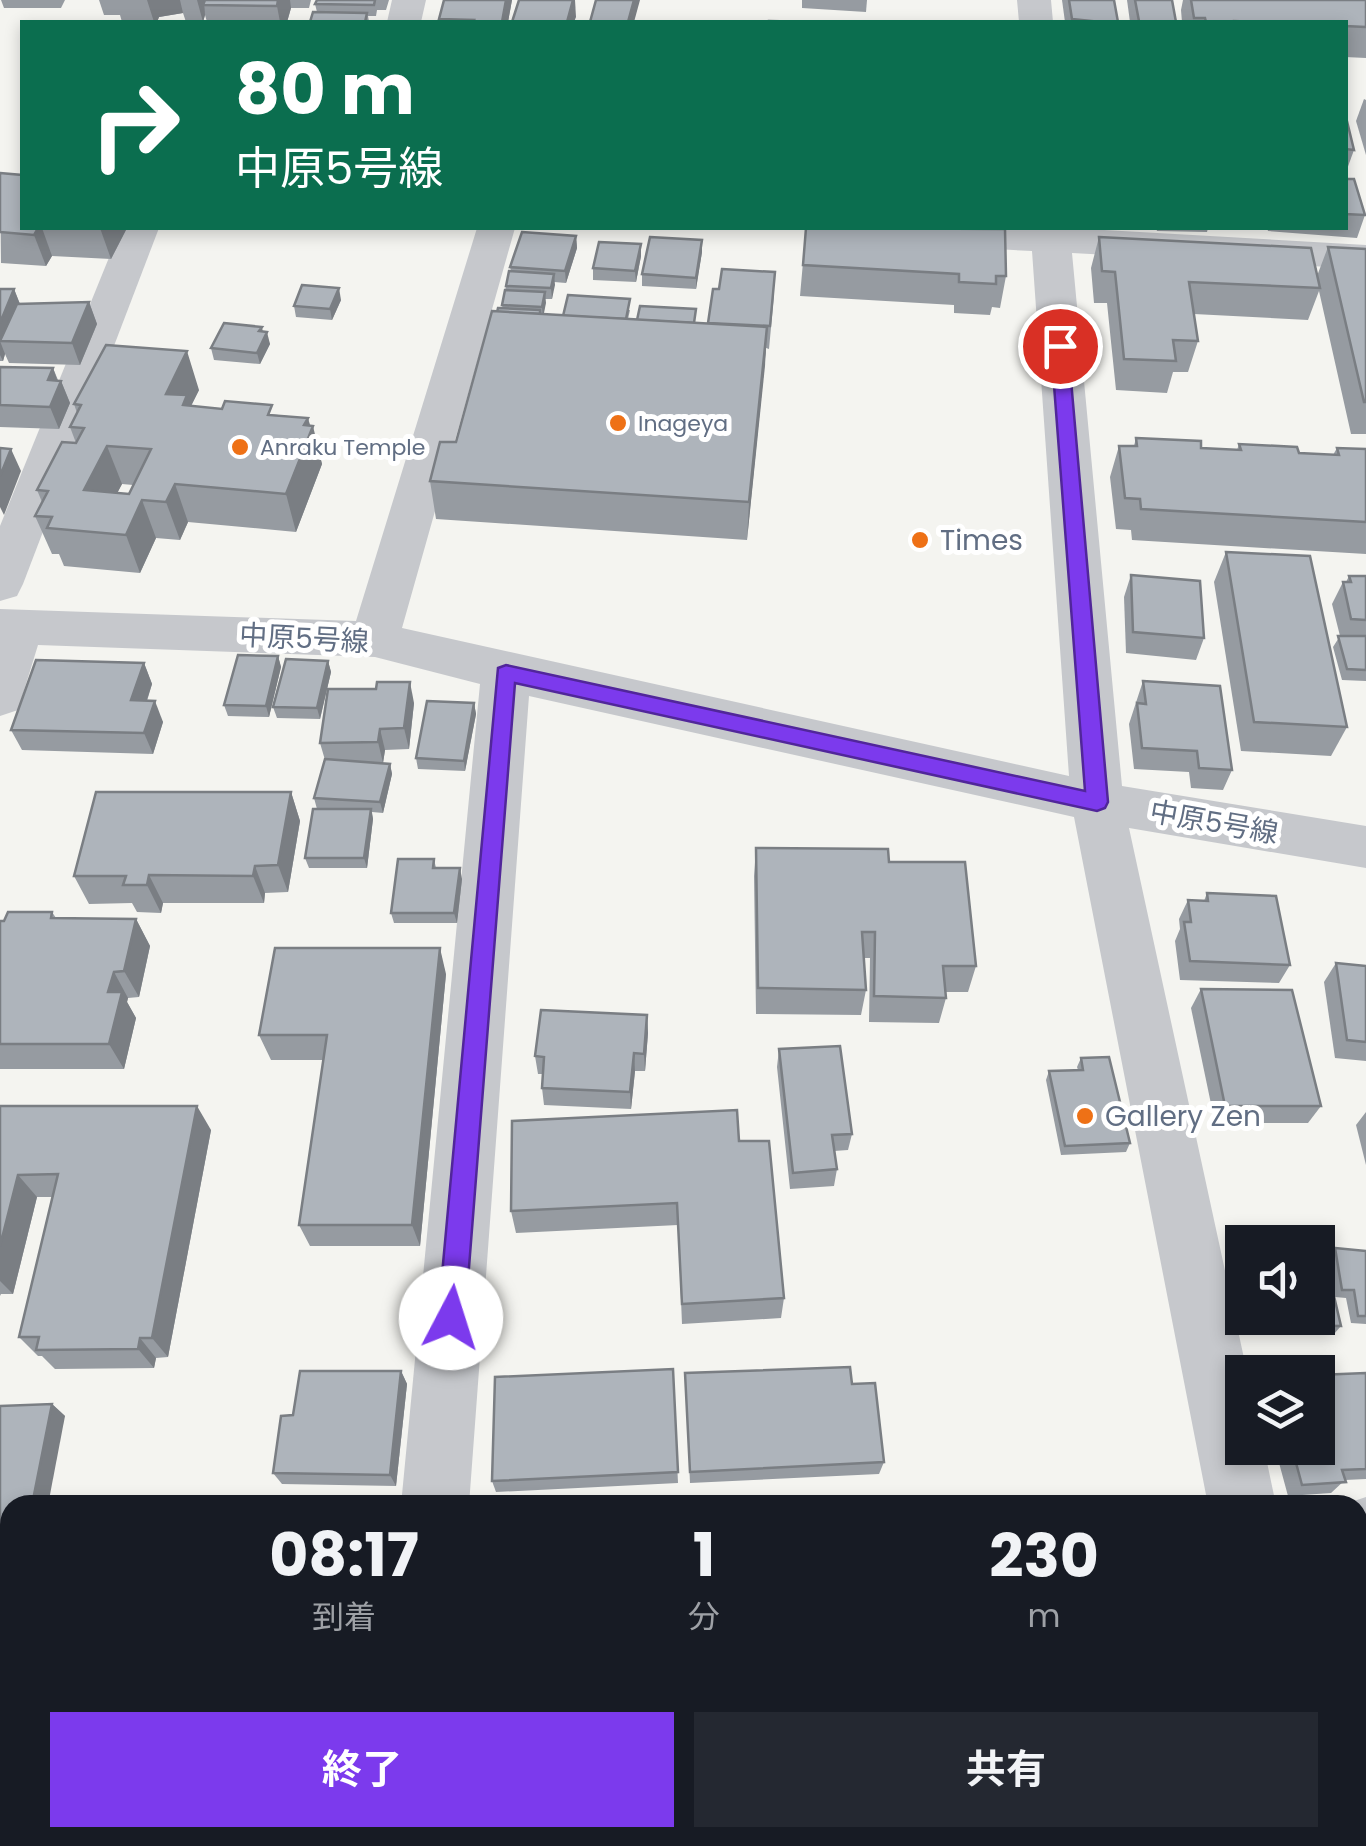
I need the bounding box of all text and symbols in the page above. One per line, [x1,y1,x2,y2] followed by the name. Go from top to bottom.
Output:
[235,40,415,139] text: 80 m
[70,60,200,190] icon: right
[235,137,443,200] text: 中原5号線
[1018,304,1103,389] pin
[1033,319,1088,374] icon: arrive
[638,408,728,439] place label: Inageya
[607,412,629,434] marker: Inageya
[260,432,425,463] place label: Anraku Temple
[229,436,251,458] marker: Anraku Temple
[940,521,1023,560] place label: Times
[909,529,931,551] marker: Times
[238,616,370,661] street label: 中原5号線
[1147,792,1281,853] street label: 中原5号線
[1105,1097,1261,1136] place label: Gallery Zen
[1074,1105,1096,1127] marker: Gallery Zen
[1225,1225,1335,1465] map controls
[1225,1225,1335,1335] button: sound
[399,1266,503,1370] position arrow
[1225,1355,1335,1465] button: layers
[269,1513,419,1597] text: 08:17
[693,1513,715,1597] text: 1
[989,1514,1099,1598] text: 230
[1028,1593,1060,1638] text: m
[312,1594,376,1639] text: 到着
[688,1594,720,1639] text: 分
[50,1712,674,1827] button: 終了
[694,1712,1318,1827] button: 共有

